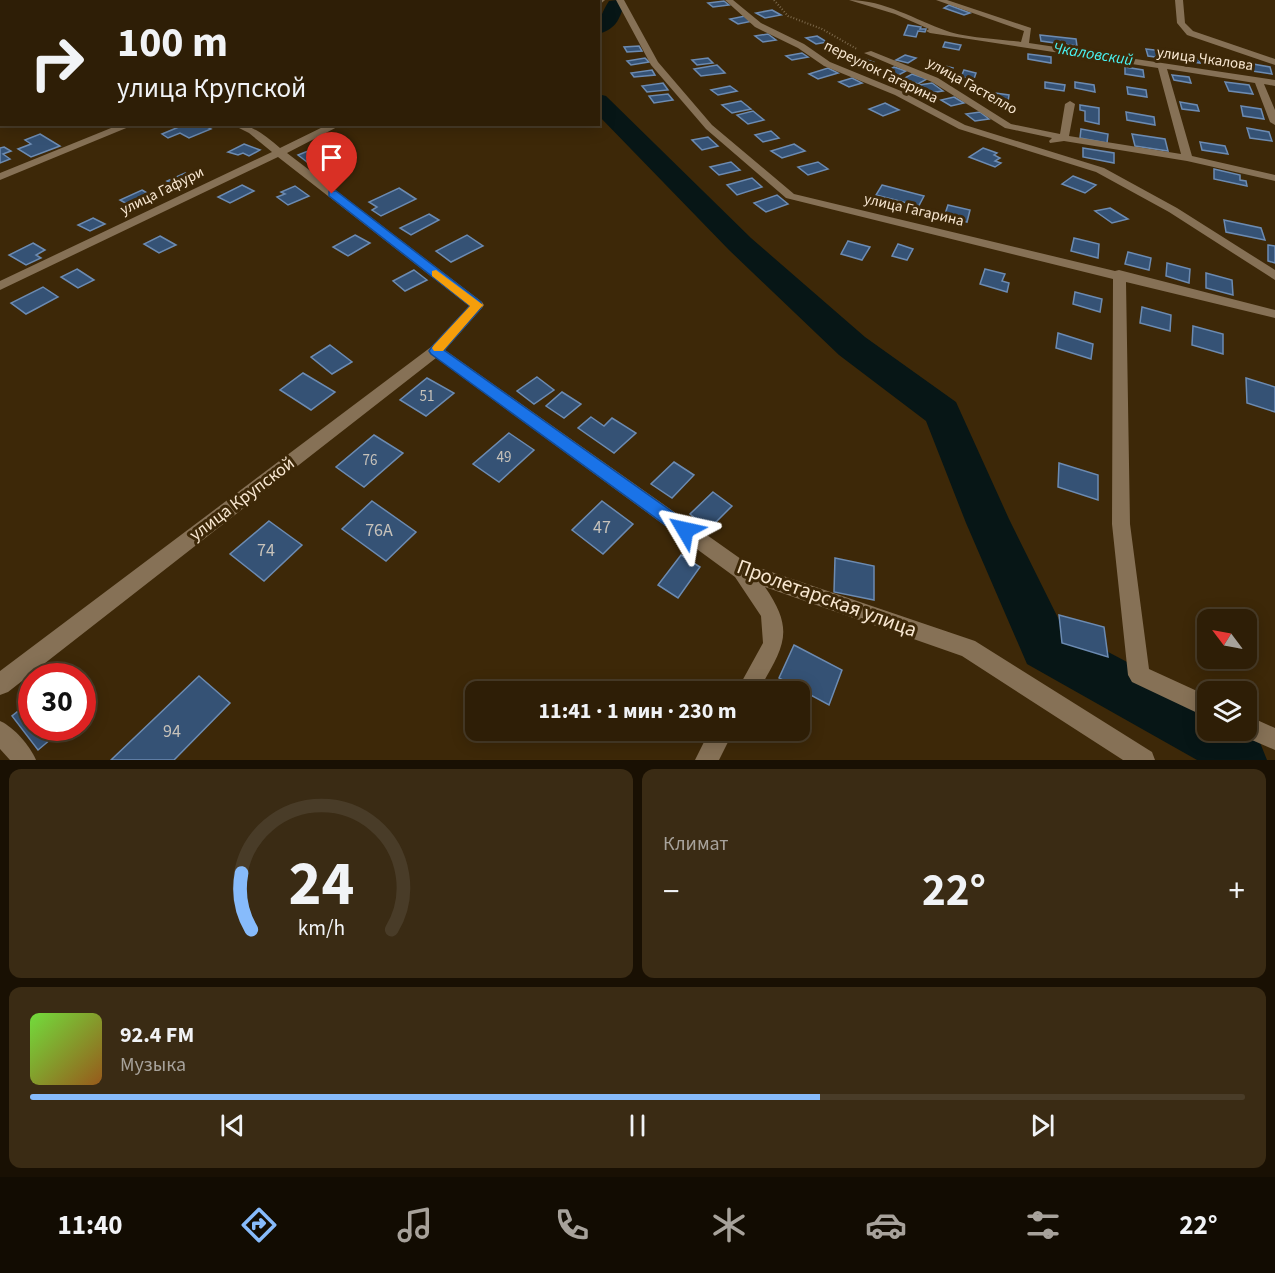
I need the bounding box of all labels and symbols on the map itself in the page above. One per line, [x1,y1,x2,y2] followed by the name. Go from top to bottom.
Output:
[820,35,942,109] street label: переулок Гагарина
[1052,37,1134,71] water label: Чкаловский
[1155,42,1255,76] street label: улица Чкалова
[923,52,1021,120] street label: улица Гастелло
[306,132,357,194] pin
[117,162,207,220] street label: улица Гафури
[862,188,966,232] street label: улица Гагарина
[420,386,434,407] house number: 51
[497,447,511,468] house number: 49
[363,450,377,471] house number: 76
[184,451,300,547] street label: улица Крупской
[653,498,717,562] position arrow
[593,515,611,540] house number: 47
[365,518,393,543] house number: 76А
[257,538,275,563] house number: 74
[733,551,921,645] street label: Пролетарская улица
[1197,609,1257,669] north arrow
[18,663,96,741] speed limit sign: 30
[163,719,181,744] house number: 94

